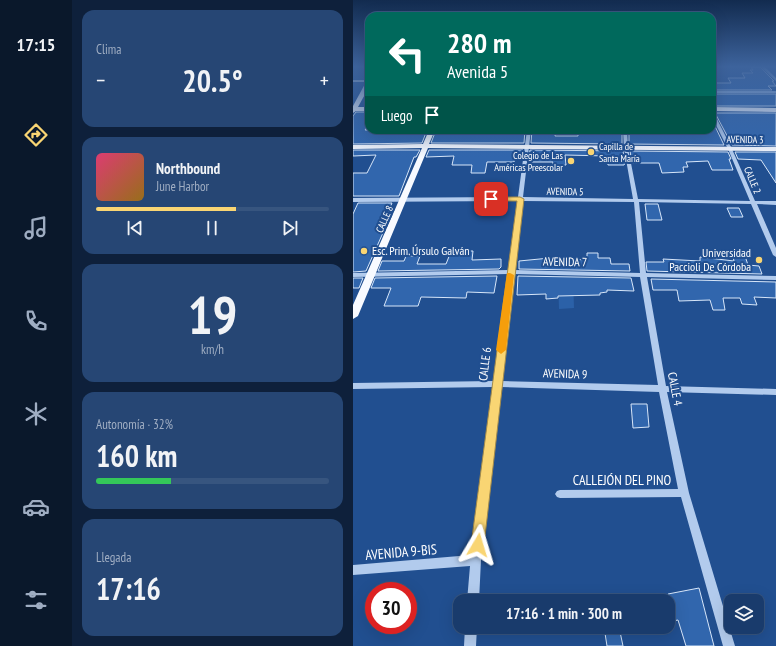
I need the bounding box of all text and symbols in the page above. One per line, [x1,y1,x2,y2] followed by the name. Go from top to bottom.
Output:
[447,24,511,61] text: 280 m
[381,28,433,80] icon: left
[17,33,55,56] text: 17:15
[96,41,121,58] text: Clima
[447,60,508,83] text: Avenida 5
[182,61,243,100] text: 20.5°
[96,66,105,94] text: −
[320,66,329,94] text: +
[421,104,443,126] icon: arrive
[381,106,413,125] text: Luego
[22,121,50,149] icon: directions
[726,133,764,146] street label: AVENIDA 3
[599,140,640,165] place label: Capilla de Santa María
[586,147,596,157] marker: Capilla de Santa María
[494,149,564,174] place label: Colegio de Las Américas Preescolar
[566,156,576,166] marker: Colegio de Las Américas Preescolar
[156,159,220,178] text: Northbound
[741,165,764,196] street label: CALLE 2
[156,178,209,195] text: June Harbor
[474,182,508,216] pin
[546,185,584,198] street label: AVENIDA 5
[480,188,502,210] icon: arrive
[373,204,396,235] street label: CALLE 8
[22,214,50,242] icon: music
[124,217,146,239] icon: previous
[201,217,223,239] icon: pause
[279,217,301,239] icon: next
[372,243,470,258] place label: Esc. Prim. Úrsulo Galván
[669,245,751,274] place label: Universidad Paccioli De Córdoba
[359,246,369,256] marker: Esc. Prim. Úrsulo Galván
[543,254,587,269] street label: AVENIDA 7
[754,255,764,265] marker: Universidad Paccioli De Córdoba
[188,281,237,348] text: 19
[22,307,50,335] icon: phone
[201,341,224,358] text: km/h
[475,346,494,382] street label: CALLE 6
[543,365,587,382] street label: AVENIDA 9
[665,371,686,408] street label: CALLE 4
[22,400,50,428] icon: climate
[96,416,173,433] text: Autonomía · 32%
[96,436,177,475] text: 160 km
[573,471,671,489] street label: CALLEJÓN DEL PINO
[22,493,50,521] icon: car
[457,524,499,566] position arrow
[364,540,438,564] street label: AVENIDA 9-BIS
[96,549,131,566] text: Llegada
[96,569,161,608] text: 17:16
[365,582,417,634] speed limit sign: 30
[22,586,50,614] icon: filters
[724,594,764,634] map controls
[724,594,764,634] button: layers
[506,604,622,623] text: 17:16 · 1 min · 300 m

